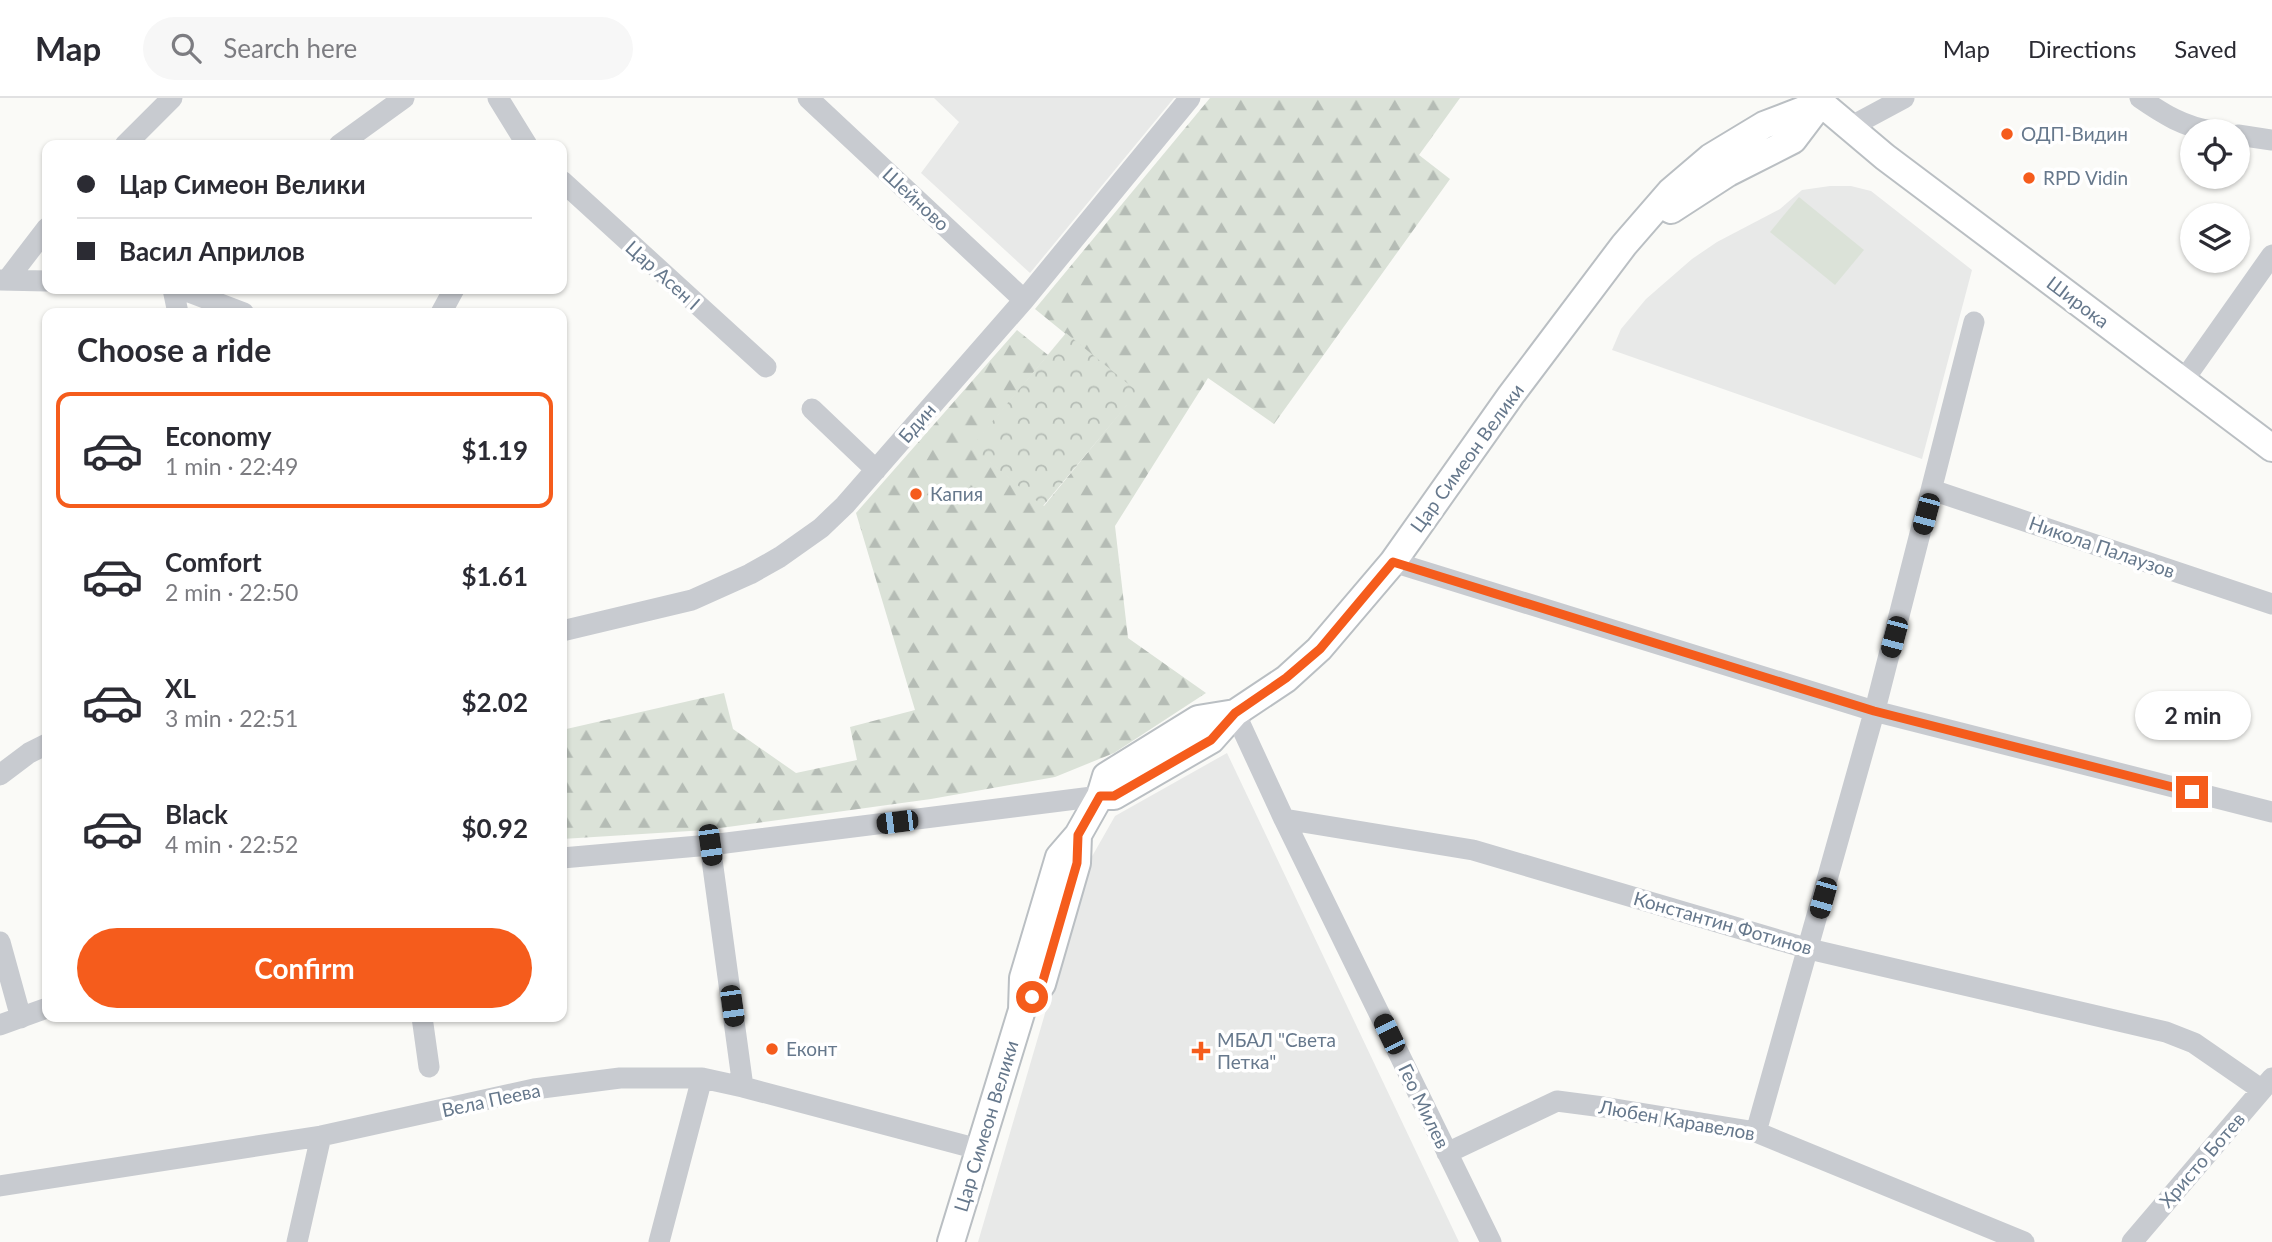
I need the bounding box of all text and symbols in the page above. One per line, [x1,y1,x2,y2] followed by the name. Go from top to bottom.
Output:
[143,17,633,80] search box
[35,28,101,68] text: Map
[167,29,205,67] icon: search
[223,32,357,64] text: Search here
[1943,34,1990,63] text: Map
[2028,34,2136,63] text: Directions
[2174,34,2237,63] text: Saved
[2180,119,2250,273] map controls
[2180,119,2250,189] button: locate
[2021,122,2128,145] place label: ОДП-Видин
[1999,126,2015,142] marker: ОДП-Видин
[878,162,954,235] street label: Шейново
[2043,166,2128,189] place label: RPD Vidin
[119,168,366,200] text: Цар Симеон Велики
[2021,170,2037,186] marker: RPD Vidin
[2180,203,2250,273] button: layers
[119,235,305,267] text: Васил Априлов
[621,235,705,314] street label: Цар Асен I
[2043,271,2114,332] street label: Широка
[77,330,271,369] text: Choose a ride
[1405,379,1528,536] street label: Цар Симеон Велики
[893,398,940,447] street label: Бдин
[81,419,144,482] icon: car
[165,420,271,452] text: Economy
[462,434,528,466] text: $1.19
[165,452,298,480] text: 1 min · 22:49
[930,482,983,505] place label: Капия
[908,486,924,502] marker: Капия
[1911,491,1942,537] car
[2026,511,2178,582] street label: Никола Палаузов
[81,545,144,608] icon: car
[165,546,262,578] text: Comfort
[462,560,528,592] text: $1.61
[165,578,298,606] text: 2 min · 22:50
[1879,614,1910,660] car
[81,671,144,734] icon: car
[165,672,196,704] text: XL
[462,686,528,718] text: $2.02
[2134,690,2250,740] callout: 2 min
[2164,701,2222,729] text: 2 min
[165,704,298,732] text: 3 min · 22:51
[2176,776,2208,808] route end
[81,797,144,860] icon: car
[165,798,228,830] text: Black
[875,809,920,835] car
[462,812,528,844] text: $0.92
[697,823,724,867] car
[165,830,298,858] text: 4 min · 22:52
[1808,875,1839,921] car
[1631,886,1815,959] street label: Константин Фотинов
[77,928,532,1008] button: Confirm
[1016,981,1048,1013] route start
[719,984,746,1028] car
[1371,1011,1408,1057] car
[1217,1028,1336,1073] place label: МБАЛ "Света Петка"
[786,1037,838,1060] place label: Еконт
[948,1037,1023,1214] street label: Цар Симеон Велики
[764,1041,780,1057] marker: Еконт
[1191,1041,1211,1061] marker: МБАЛ "Света Петка"
[1394,1060,1455,1152] street label: Гео Милев
[439,1078,542,1121] street label: Вела Пеева
[1596,1094,1757,1145] street label: Любен Каравелов
[2154,1107,2249,1212] street label: Христо Ботев

